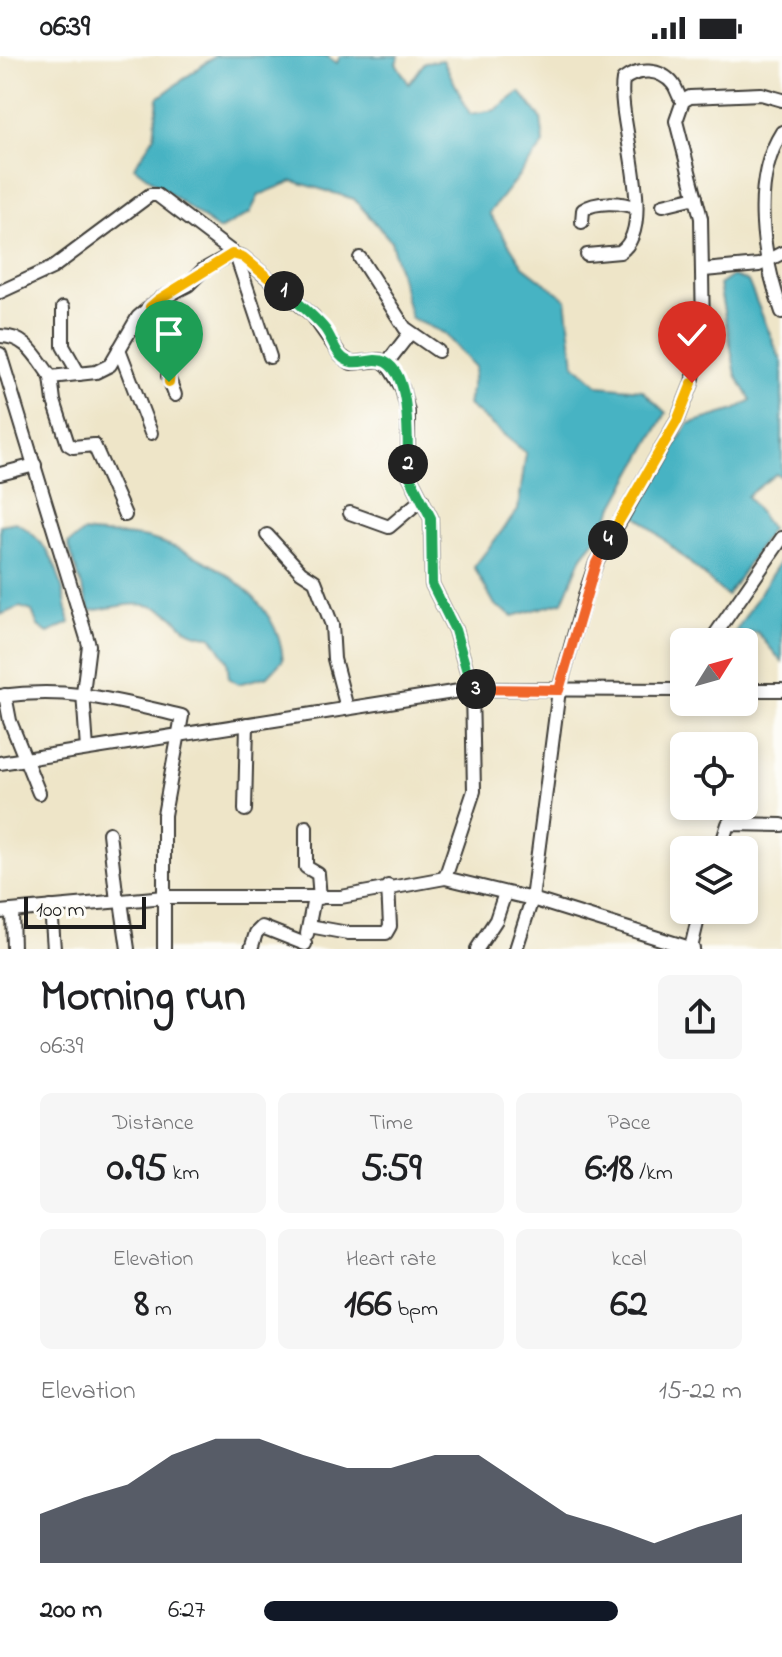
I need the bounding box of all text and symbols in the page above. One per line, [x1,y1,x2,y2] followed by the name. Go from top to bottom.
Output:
[40,6,90,50] text: 06:39
[264,271,304,311] pin: 1
[281,275,288,307] text: 1
[135,300,203,382] pin
[658,301,726,383] pin
[147,312,191,356] icon: arrive
[670,313,714,357] icon: check
[388,444,428,484] pin: 2
[403,448,413,480] text: 2
[588,520,628,560] pin: 4
[603,524,613,556] text: 4
[670,628,758,716] north arrow
[670,628,758,924] map controls
[456,669,496,709] pin: 3
[471,673,481,705] text: 3
[670,732,758,820] button: locate
[670,836,758,924] button: layers
[24,893,146,929] scale bar
[36,895,85,927] text: 100 m
[40,966,246,1030] text: Morning run
[658,975,742,1059] button: share
[40,1028,83,1066] text: 06:39
[112,1108,194,1140] text: Distance
[369,1108,413,1140] text: Time
[608,1108,650,1140] text: Pace
[107,1140,167,1199] text: 0.95
[360,1140,422,1199] text: 5:59
[585,1140,634,1199] text: 6:18
[167,1158,199,1190] text: km
[634,1158,673,1190] text: /km
[113,1244,193,1276] text: Elevation
[346,1244,436,1276] text: Heart rate
[612,1244,646,1276] text: kcal
[134,1276,149,1335] text: 8
[344,1276,392,1335] text: 166
[610,1276,648,1335] text: 62
[149,1294,172,1326] text: m
[392,1294,438,1326] text: bpm
[40,1373,136,1411] text: Elevation
[659,1373,742,1411] text: 15–22 m
[40,1592,102,1630] text: 200 m
[168,1592,205,1630] text: 6:27

